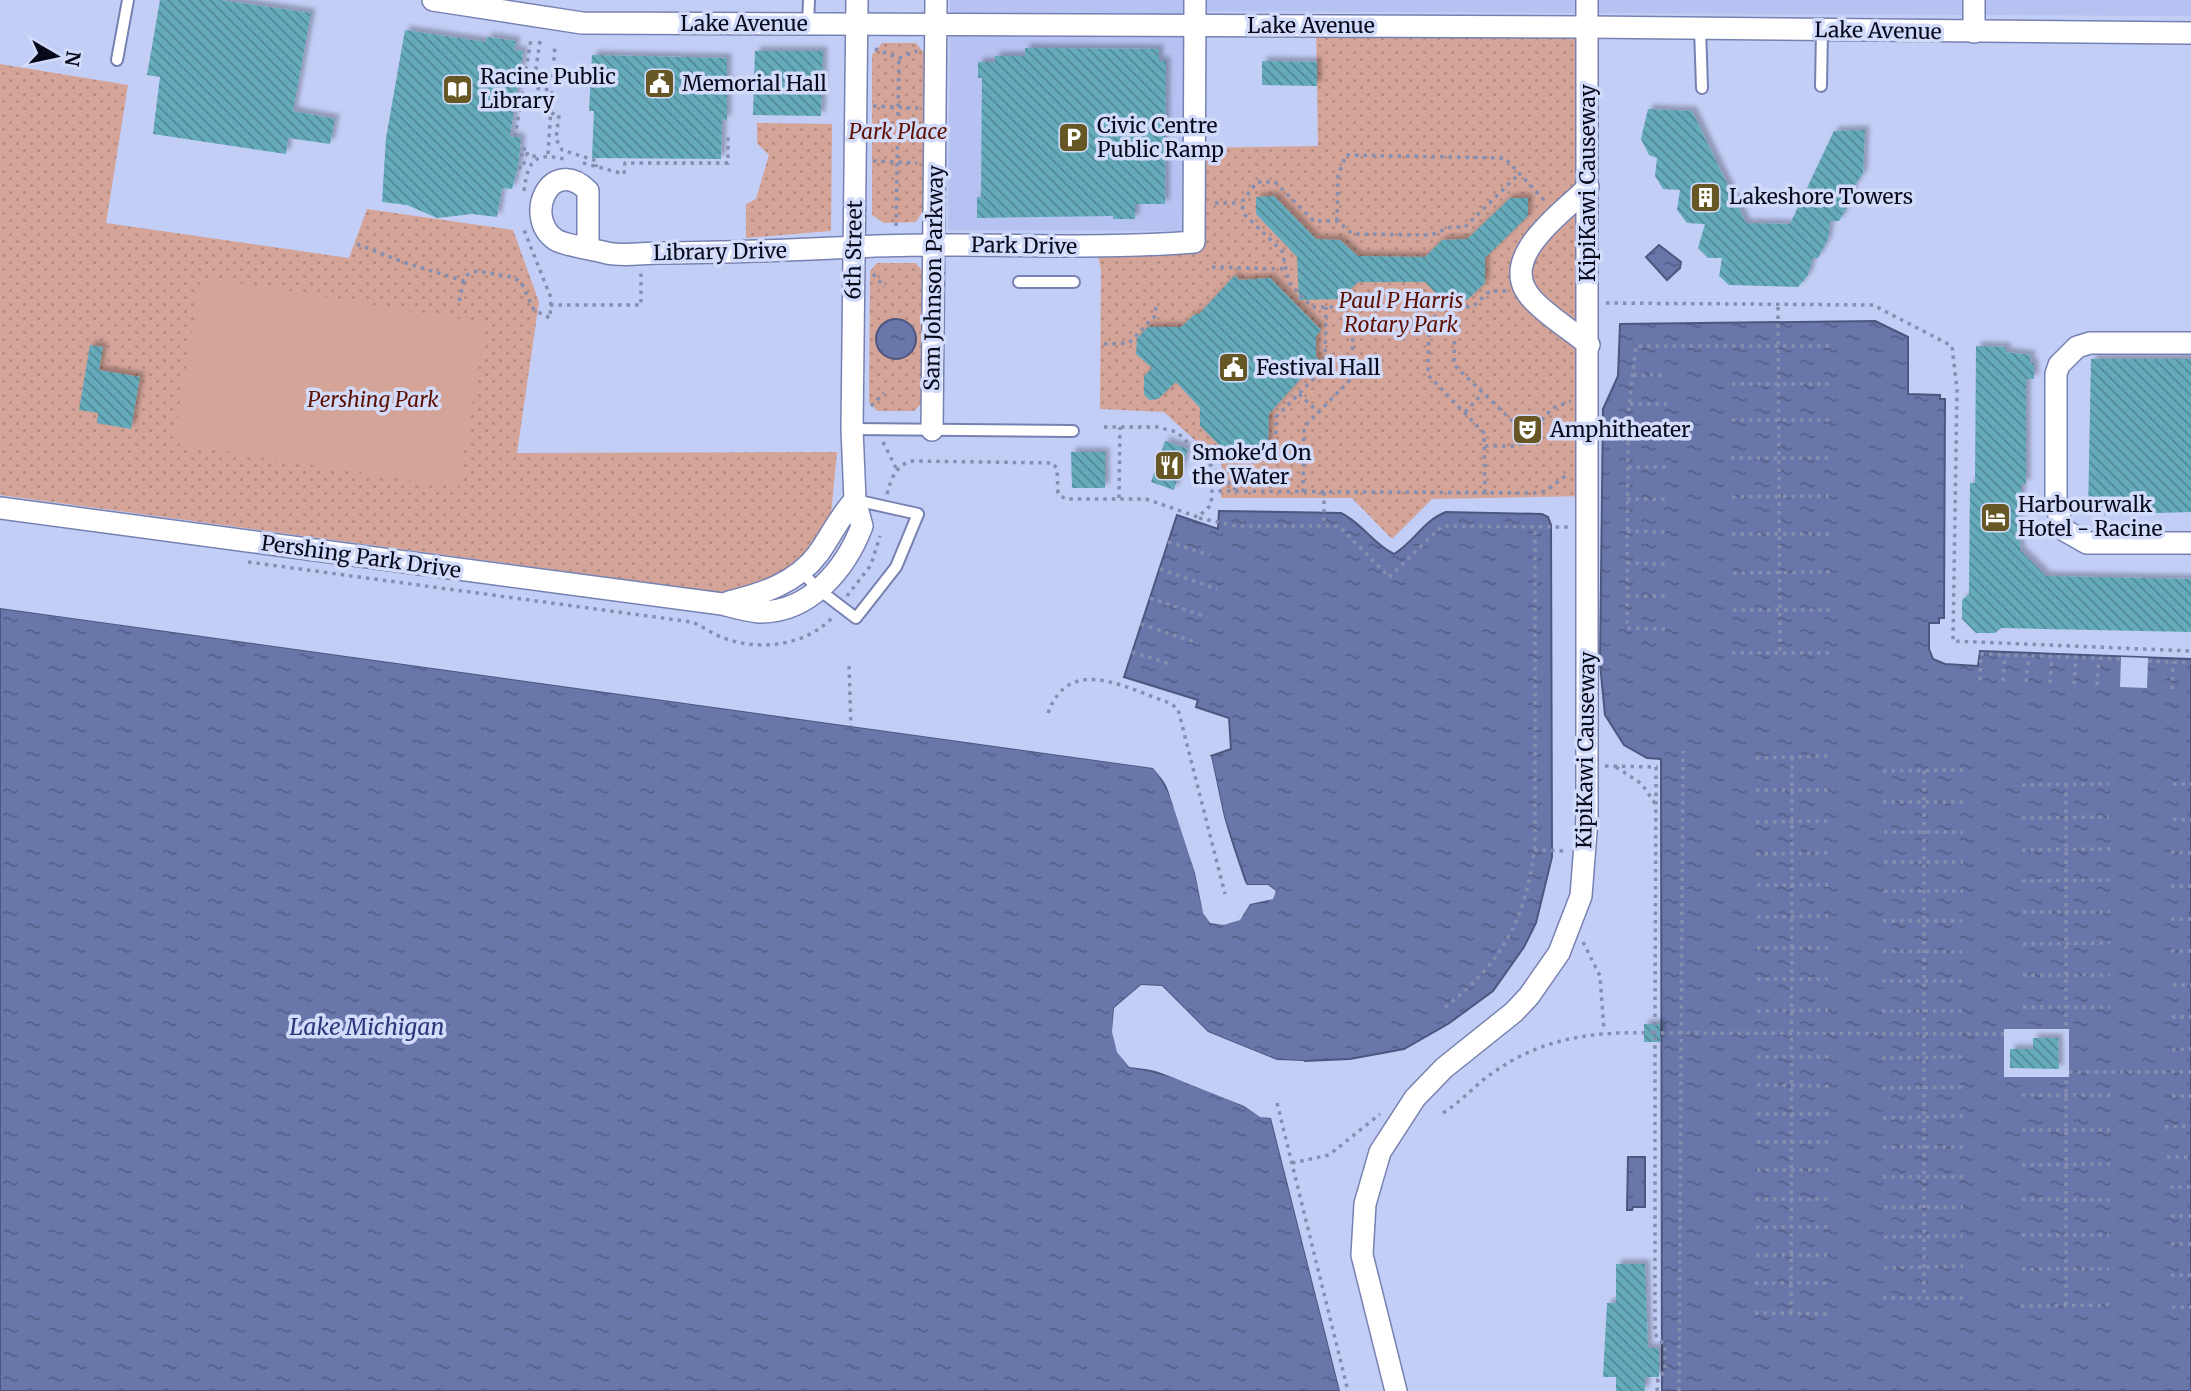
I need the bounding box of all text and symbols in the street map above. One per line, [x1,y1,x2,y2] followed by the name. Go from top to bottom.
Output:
[680,10,808,37] street label: Lake Avenue
[1247,12,1375,39] street label: Lake Avenue
[1814,16,1942,45] street label: Lake Avenue
[21,21,91,91] north arrow
[60,49,86,68] text: N
[480,63,616,114] place label: Racine Public Library
[642,67,676,101] public building icon: Memorial Hall
[682,70,827,97] place label: Memorial Hall
[440,72,474,106] library icon: Racine Public Library
[1574,84,1601,282] street label: KipiKawi Causeway
[1097,112,1224,163] place label: Civic Centre Public Ramp
[848,118,948,145] park label: Park Place
[1057,121,1091,155] parking icon: Civic Centre Public Ramp
[918,164,949,391] street label: Sam Johnson Parkway
[1689,180,1723,214] building icon: Lakeshore Towers
[1729,183,1913,210] place label: Lakeshore Towers
[839,200,868,300] street label: 6th Street
[971,231,1077,260] street label: Park Drive
[653,237,787,266] street label: Library Drive
[1339,287,1463,338] park label: Paul P Harris Rotary Park
[1216,351,1250,385] public building icon: Festival Hall
[1256,354,1381,381] place label: Festival Hall
[307,386,439,413] park label: Pershing Park
[1510,413,1544,447] theatre icon: Amphitheater
[1549,416,1690,443] place label: Amphitheater
[1192,439,1312,490] place label: Smoke'd On the Water
[1152,448,1186,482] restaurant icon: Smoke'd On the Water
[2018,491,2162,542] place label: Harbourwalk Hotel - Racine
[1978,500,2012,534] hotel icon: Harbourwalk Hotel - Racine
[259,529,463,584] street label: Pershing Park Drive
[1570,650,1601,849] street label: KipiKawi Causeway
[290,1012,444,1041] water label: Lake Michigan

